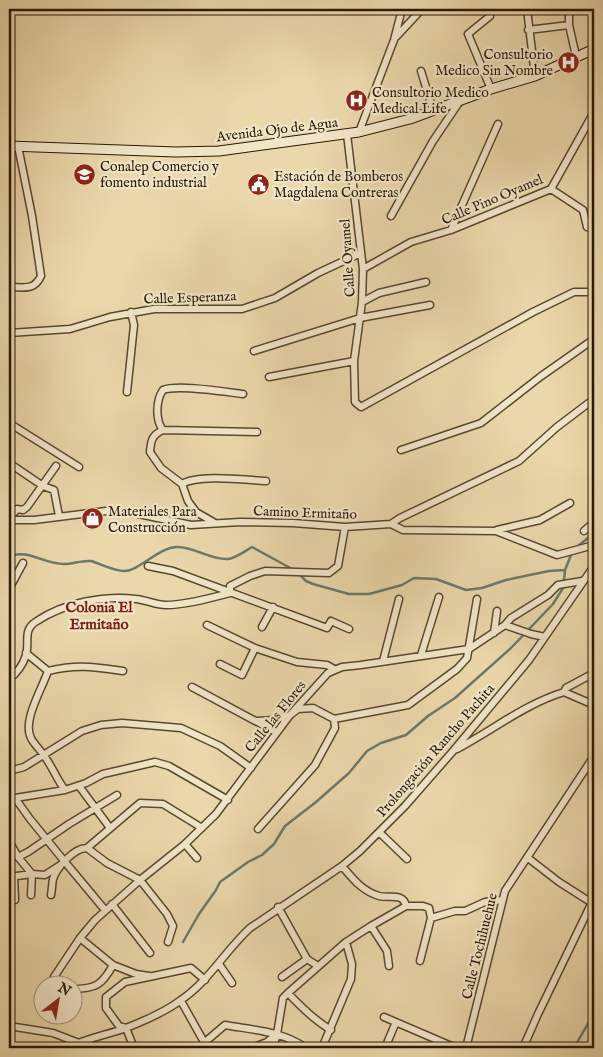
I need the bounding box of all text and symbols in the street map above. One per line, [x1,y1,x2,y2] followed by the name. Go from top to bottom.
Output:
[435,46,554,80] place label: Consultorio Medico Sin Nombre
[557,50,581,74] hospital icon: Consultorio Medico Sin Nombre
[372,84,489,118] place label: Consultorio Medico Medical Life
[344,88,368,112] hospital icon: Consultorio Medico Medical Life
[214,113,340,146] street label: Avenida Ojo de Agua
[100,158,219,192] place label: Conalep Comercio y fomento industrial
[72,162,96,186] school or university icon: Conalep Comercio y fomento industrial
[274,168,403,202] place label: Estación de Bomberos Magdalena Contreras
[439,170,546,229] street label: Calle Pino Oyamel
[246,172,270,196] public building icon: Estación de Bomberos Magdalena Contreras
[336,218,360,298] street label: Calle Oyamel
[143,287,238,309] street label: Calle Esperanza
[253,502,358,524] street label: Camino Ermitaño
[108,503,198,537] place label: Materiales Para Construcción
[80,507,104,531] shop icon: Materiales Para Construcción
[65,598,133,634] district label: Colonia El Ermitaño
[241,677,310,756] street label: Calle las Flores
[373,680,499,821] street label: Prolongación Rancho Pachita
[458,891,502,1001] street label: Calle Tochihuehue
[32,974,82,1024] north arrow
[53,978,74,1001] text: N

